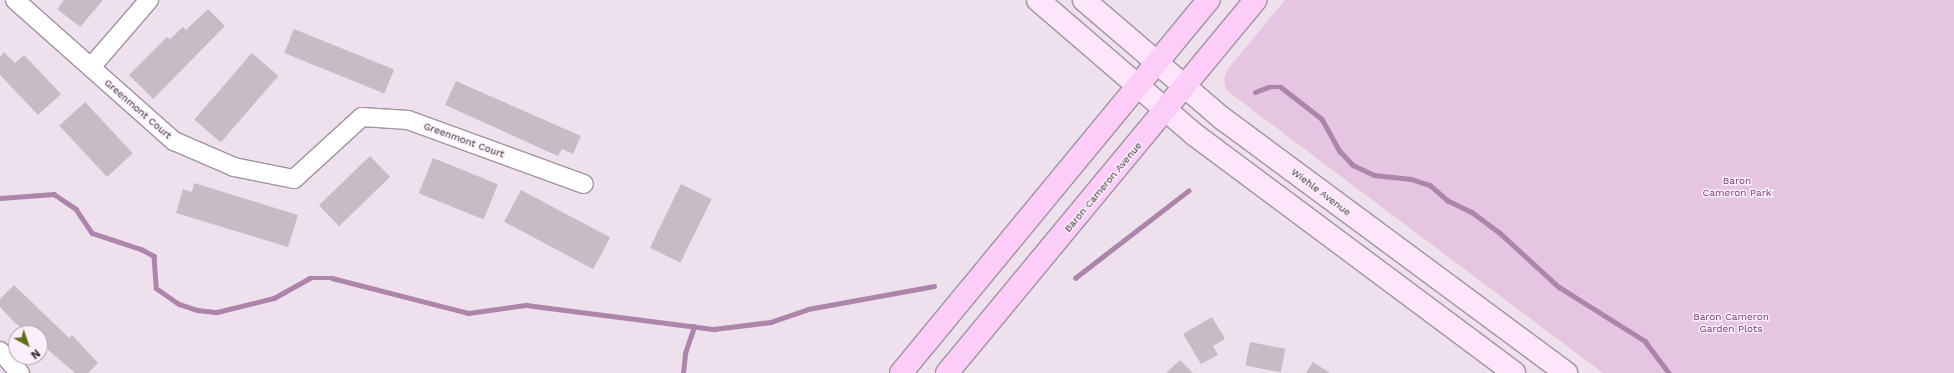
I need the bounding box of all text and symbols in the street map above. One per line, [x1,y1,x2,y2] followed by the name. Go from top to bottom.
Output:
[102,77,174,141] street label: Greenmont Court
[422,120,506,160] street label: Greenmont Court
[1062,139,1144,235] street label: Baron Cameron Avenue
[1289,166,1353,218] street label: Wiehle Avenue
[1703,174,1771,198] park label: Baron Cameron Park
[1693,310,1769,334] park label: Baron Cameron Garden Plots
[8,325,48,365] north arrow
[28,346,43,361] text: N

